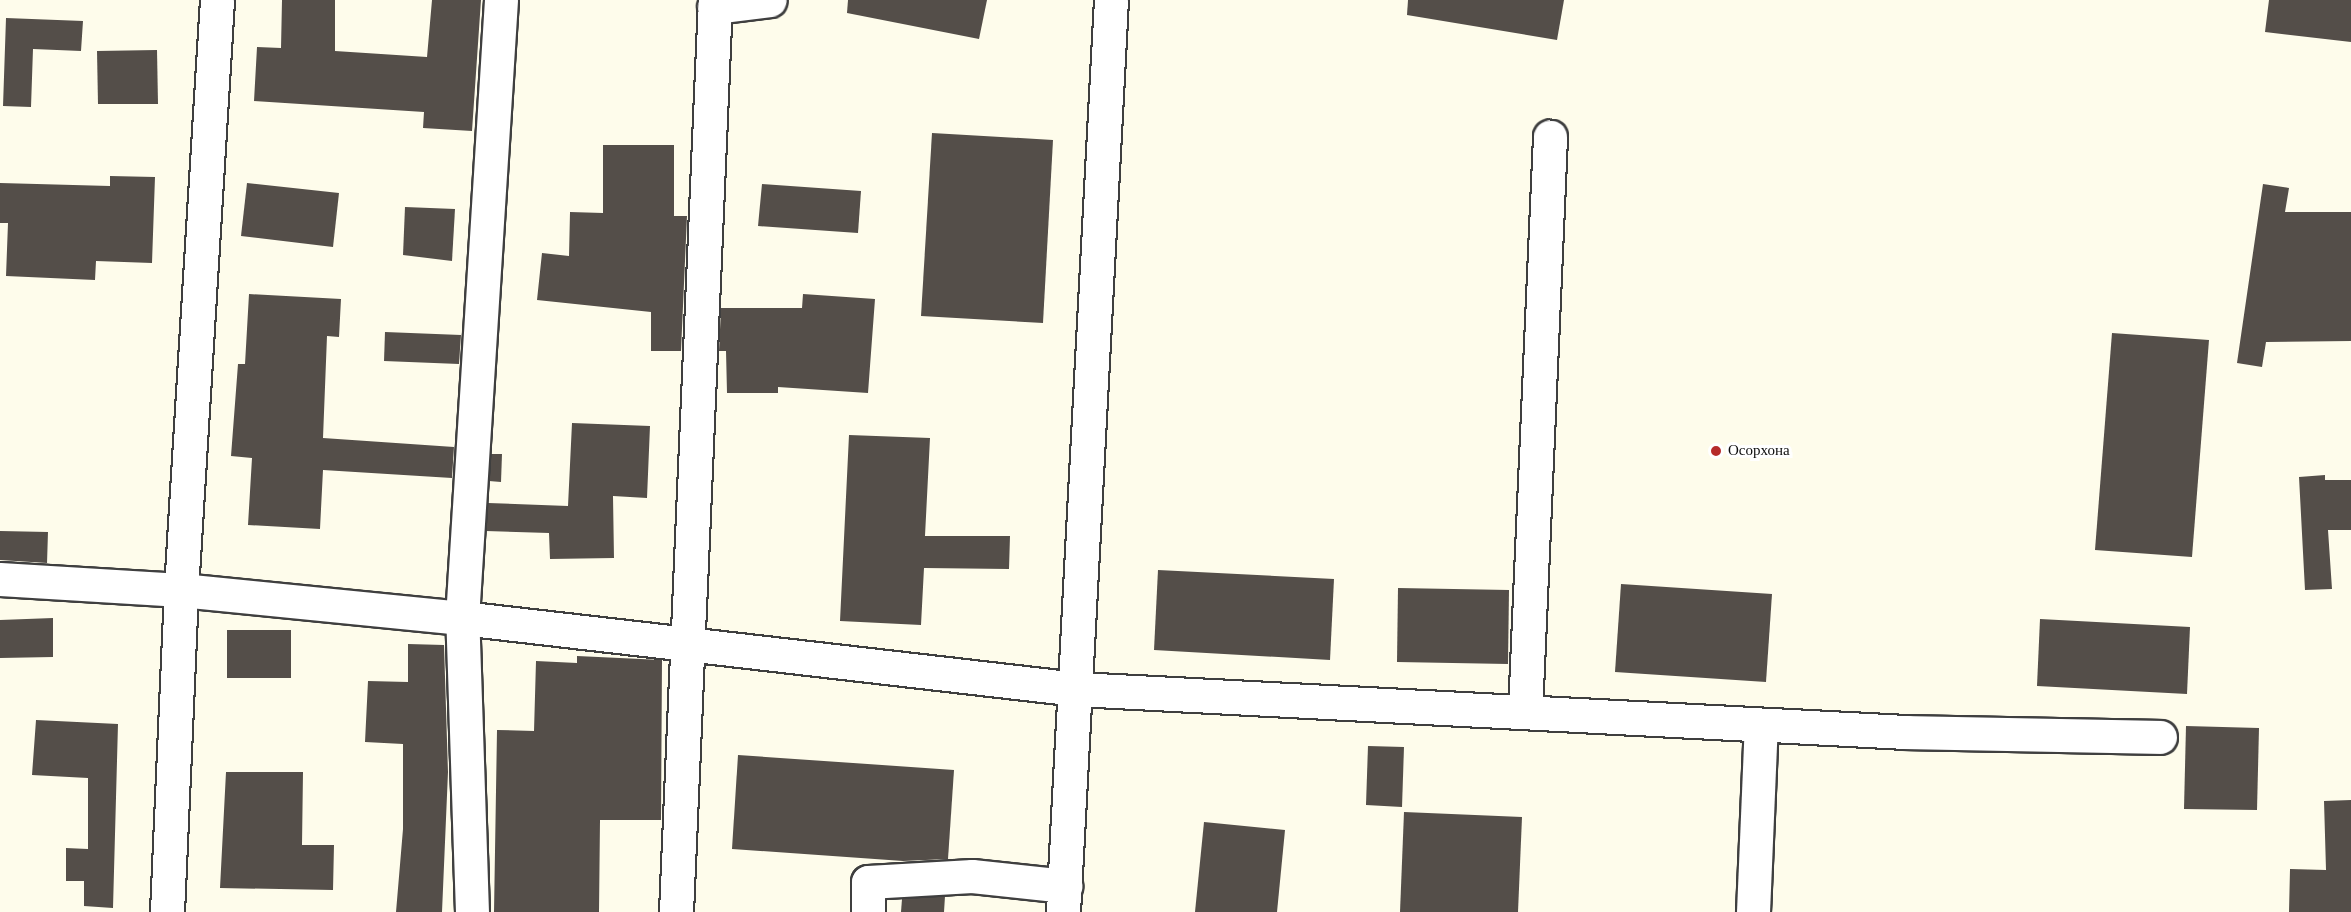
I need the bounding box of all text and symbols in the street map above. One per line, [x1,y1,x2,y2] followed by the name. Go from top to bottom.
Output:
[1728,442,1790,460] place label: Осорхона
[1709,444,1723,458] marker: Осорхона

